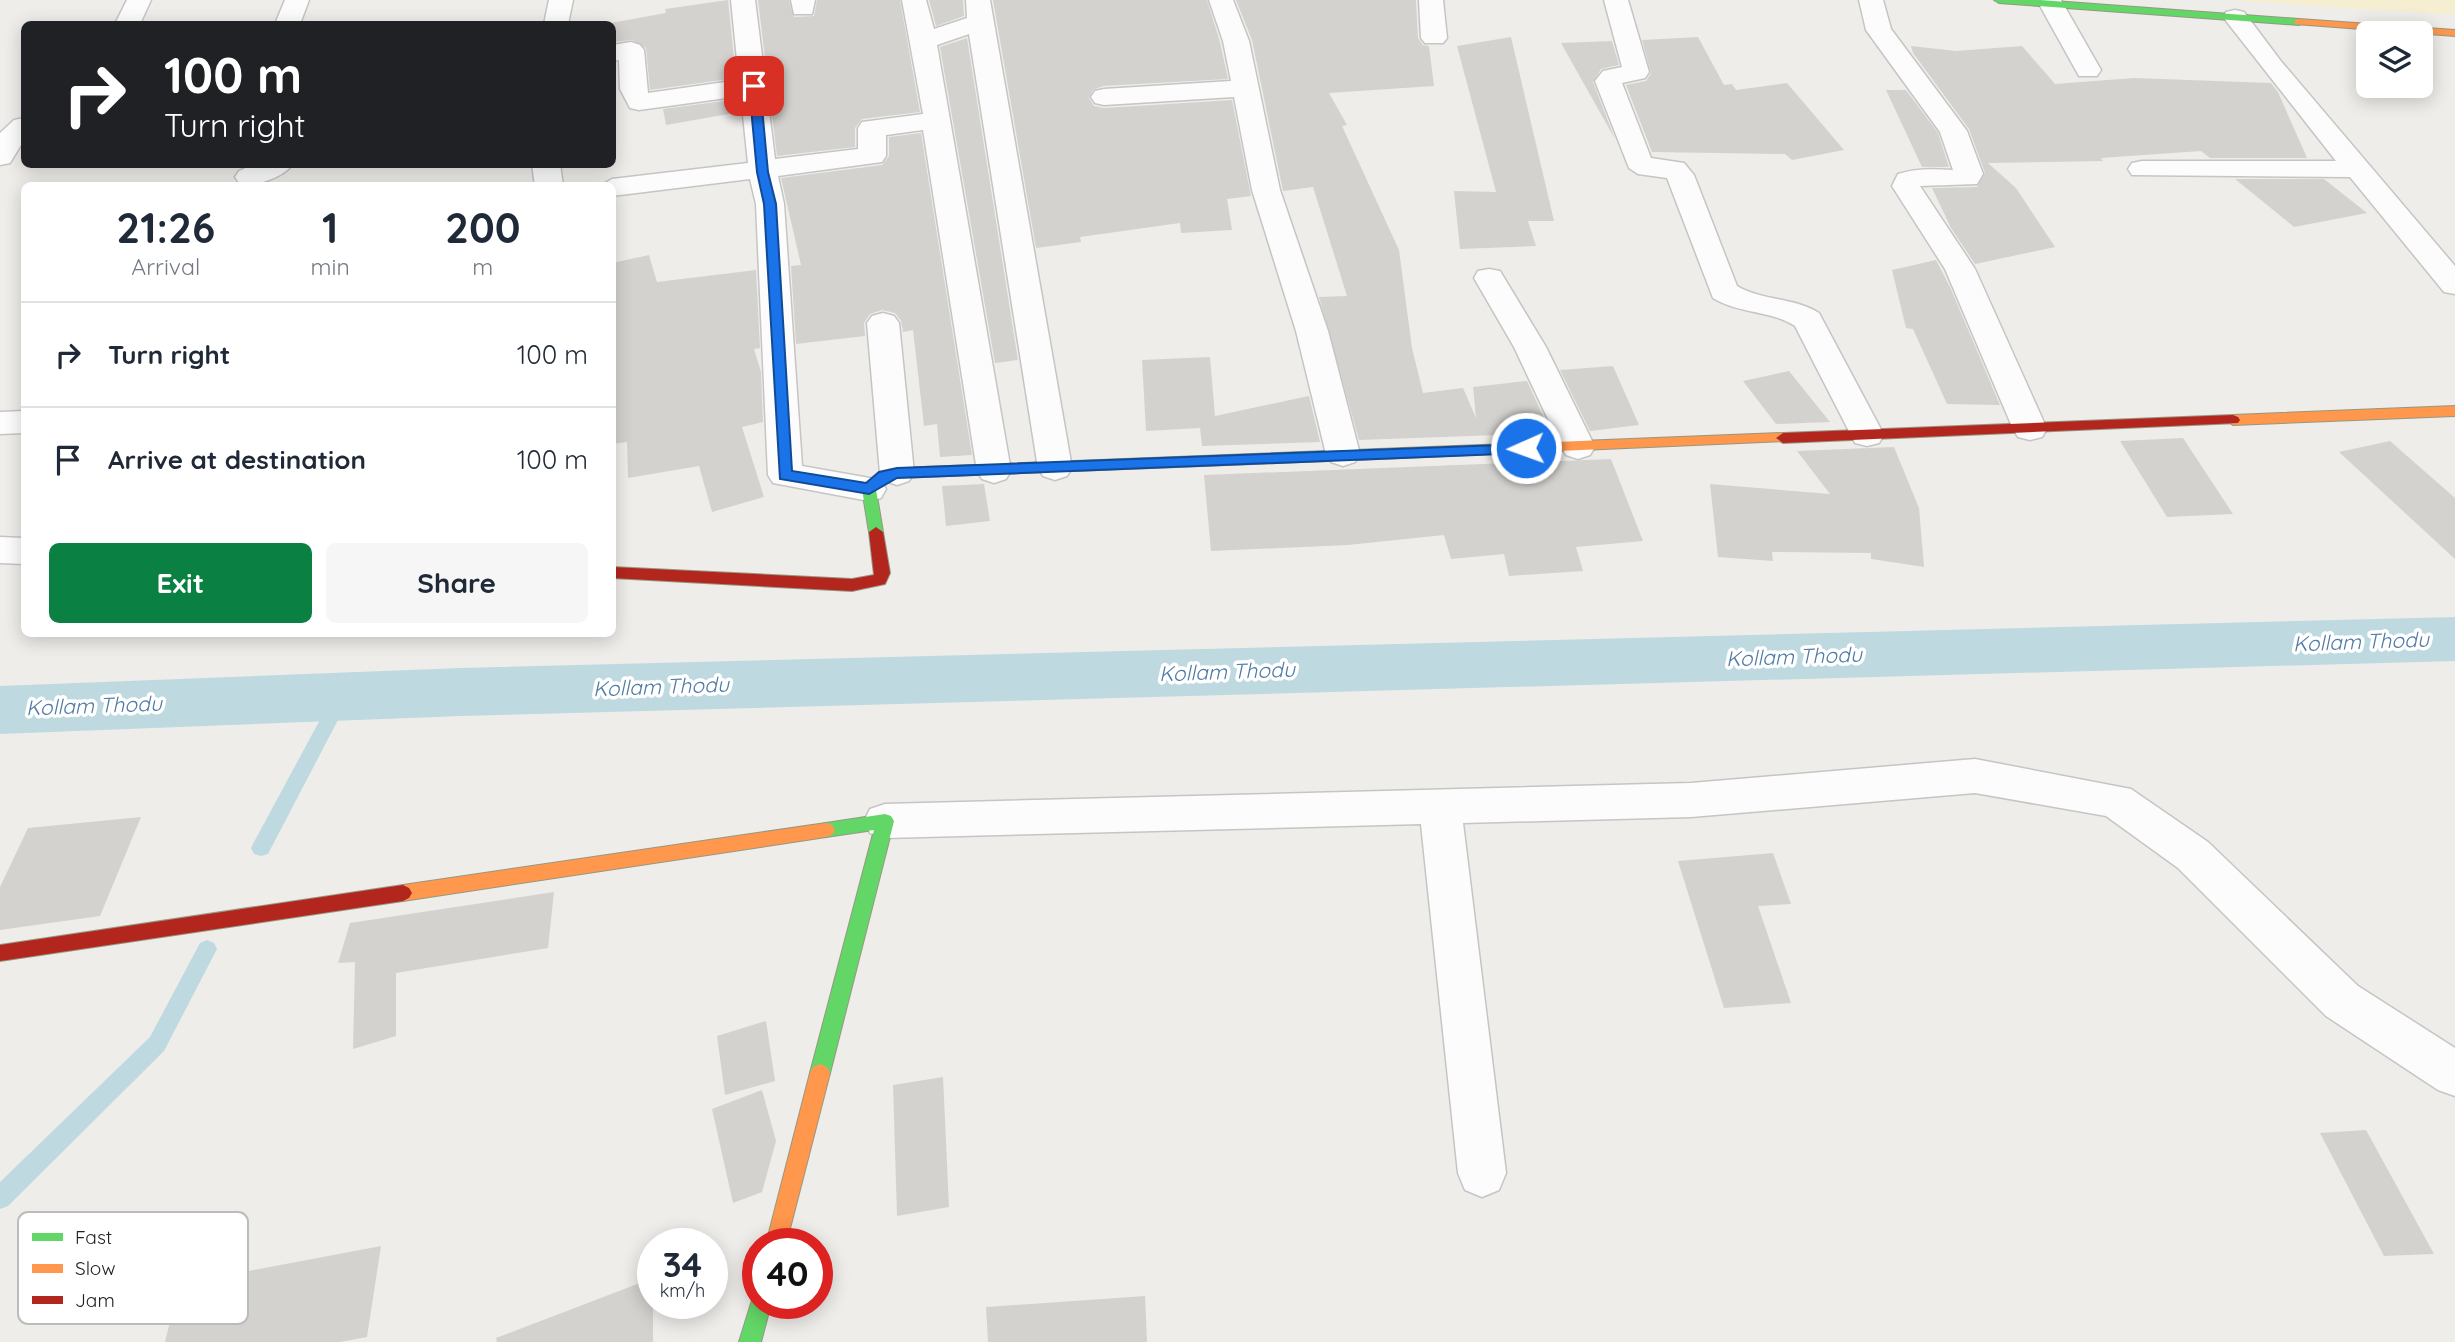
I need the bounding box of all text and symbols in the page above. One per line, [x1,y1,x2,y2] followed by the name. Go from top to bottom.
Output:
[2356,21,2433,98] map controls
[2356,21,2433,98] button: layers
[164,44,302,105] text: 100 m
[49,49,140,140] icon: right
[724,56,784,116] pin
[735,67,773,105] icon: arrive
[164,105,305,145] text: Turn right
[116,201,215,254] text: 21:26
[322,201,338,254] text: 1
[445,201,521,254] text: 200
[131,252,200,281] text: Arrival
[311,252,350,281] text: min
[472,252,493,281] text: m
[49,336,87,374] icon: right
[108,338,230,371] text: Turn right
[517,338,588,371] text: 100 m
[1489,411,1563,485] position arrow
[49,441,87,479] icon: arrive
[108,443,366,476] text: Arrive at destination
[517,443,588,476] text: 100 m
[49,543,312,623] button: Exit
[326,543,588,623] button: Share
[2293,626,2430,656] water label: Kollam Thodu
[1726,641,1863,671] water label: Kollam Thodu
[1159,656,1296,686] water label: Kollam Thodu
[593,671,730,701] water label: Kollam Thodu
[26,690,163,720] water label: Kollam Thodu
[18,1212,248,1324] legend
[75,1225,112,1249] text: Fast
[742,1228,833,1319] speed limit sign: 40
[663,1242,702,1286] text: 34
[75,1256,116,1280] text: Slow
[660,1279,705,1302] text: km/h
[75,1288,115,1312] text: Jam

